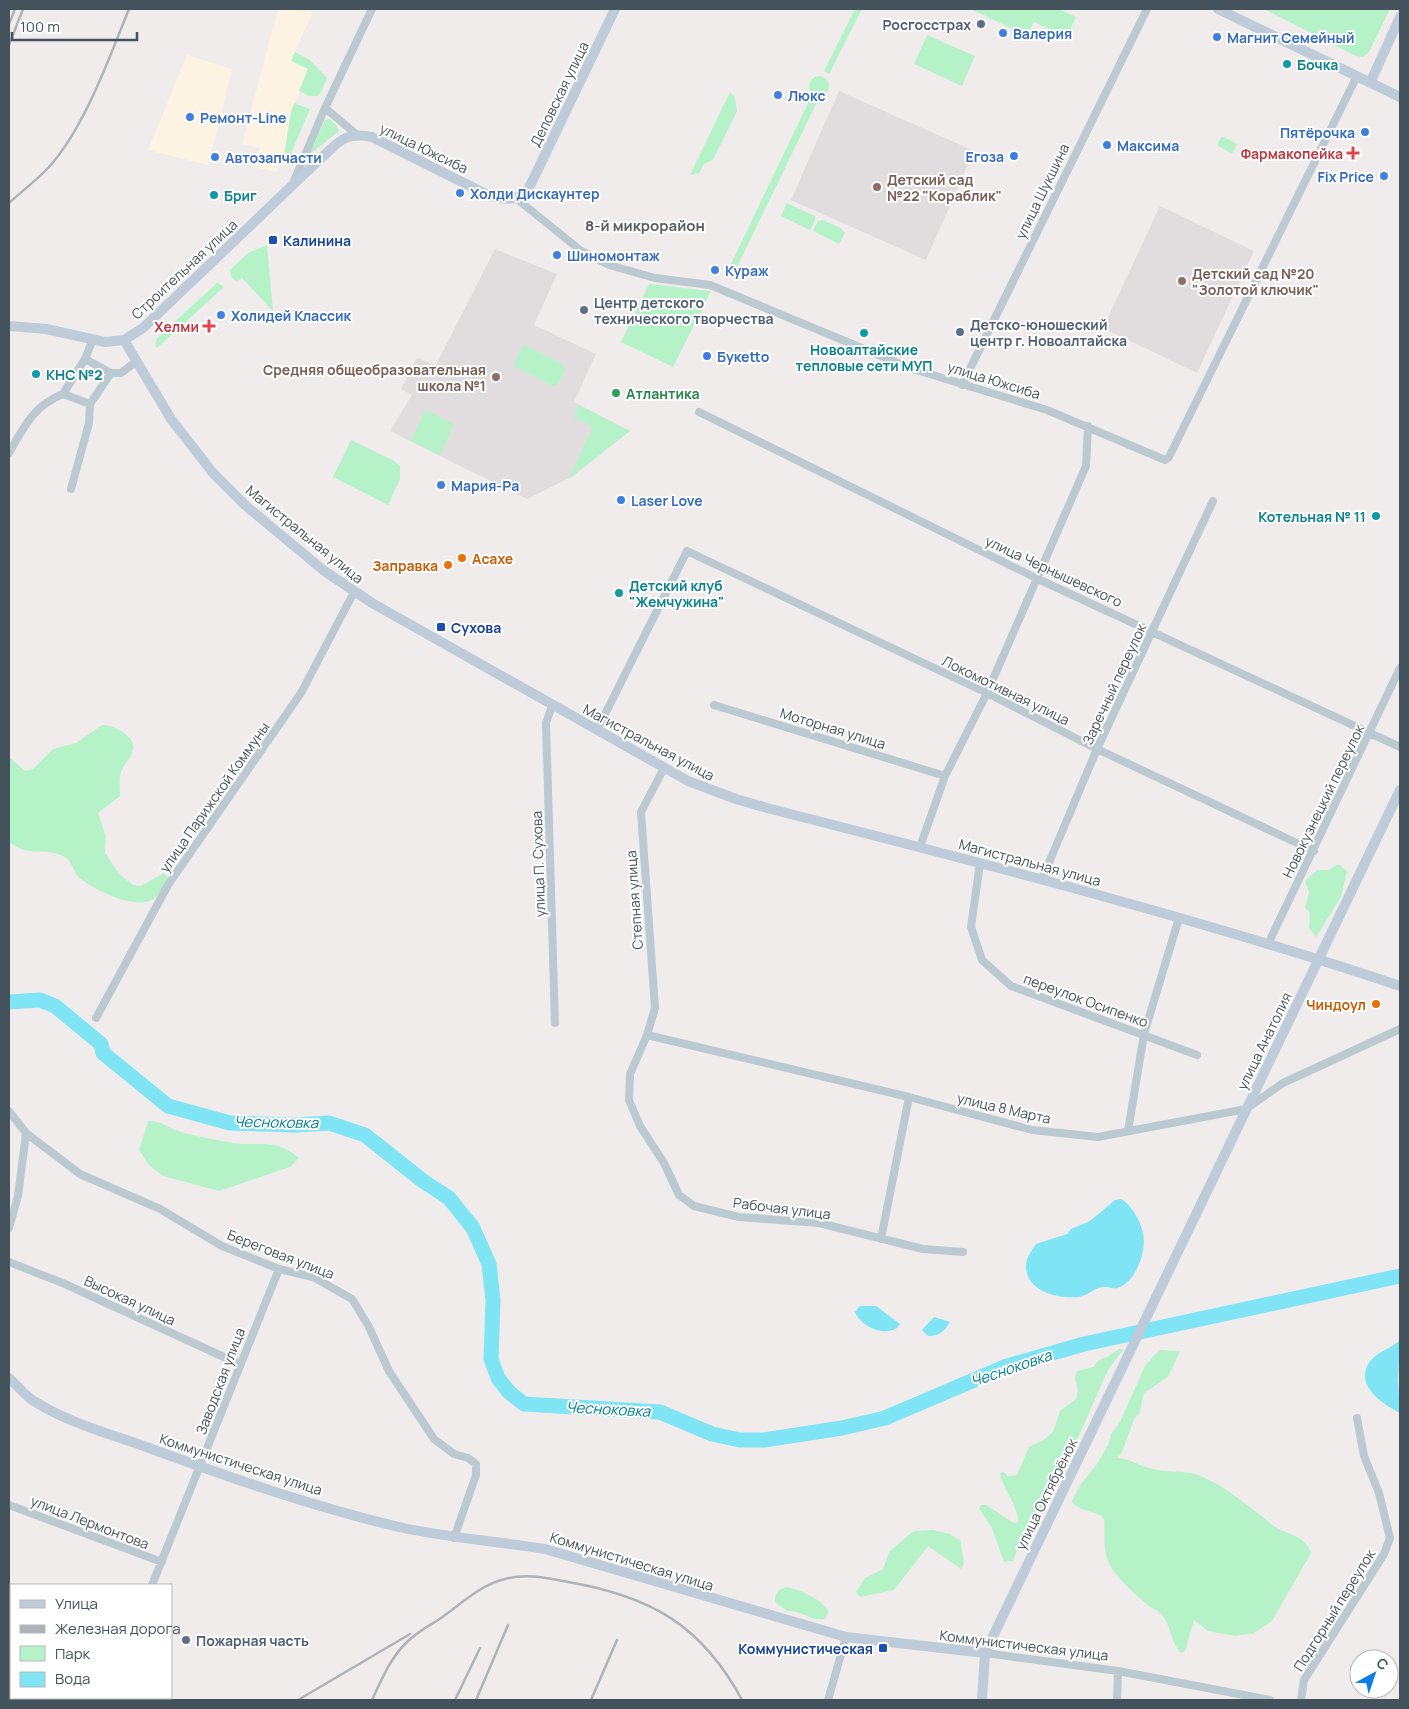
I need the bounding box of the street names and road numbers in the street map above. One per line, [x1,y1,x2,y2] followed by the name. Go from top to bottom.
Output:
[525,38,593,150] street label: Деповская улица
[377,118,471,178] street label: улица Южсиба
[1011,140,1073,242] street label: улица Шукшина
[127,215,241,323] street label: Строительная улица
[945,357,1043,403] street label: улица Южсиба
[242,481,368,587] street label: Магистральная улица
[982,531,1126,611] street label: улица Чернышевского
[1078,619,1151,748] street label: Заречный переулок
[939,651,1073,729] street label: Локомотивная улица
[580,699,718,785] street label: Магистральная улица
[778,703,888,753] street label: Моторная улица
[155,718,273,876] street label: улица Парижской Коммуны
[1277,720,1369,881] street label: Новокузнецкий переулок
[527,810,549,918] street label: улица П. Сухова
[957,834,1103,890] street label: Магистральная улица
[621,850,647,950] street label: Степная улица
[1021,969,1151,1031] street label: переулок Осипенко
[1232,989,1296,1093] street label: улица Анатолия
[955,1088,1053,1128] street label: улица 8 Марта
[732,1193,832,1223] street label: Рабочая улица
[225,1225,337,1283] street label: Береговая улица
[81,1271,179,1329] street label: Высокая улица
[191,1325,249,1437] street label: Заводская улица
[157,1429,325,1499] street label: Коммунистическая улица
[1011,1434,1082,1553] street label: улица Октябрёнок
[28,1491,152,1553] street label: улица Лермонтова
[548,1527,716,1595] street label: Коммунистическая улица
[1289,1544,1380,1675] street label: Подгорный переулок
[938,1625,1110,1665] street label: Коммунистическая улица

